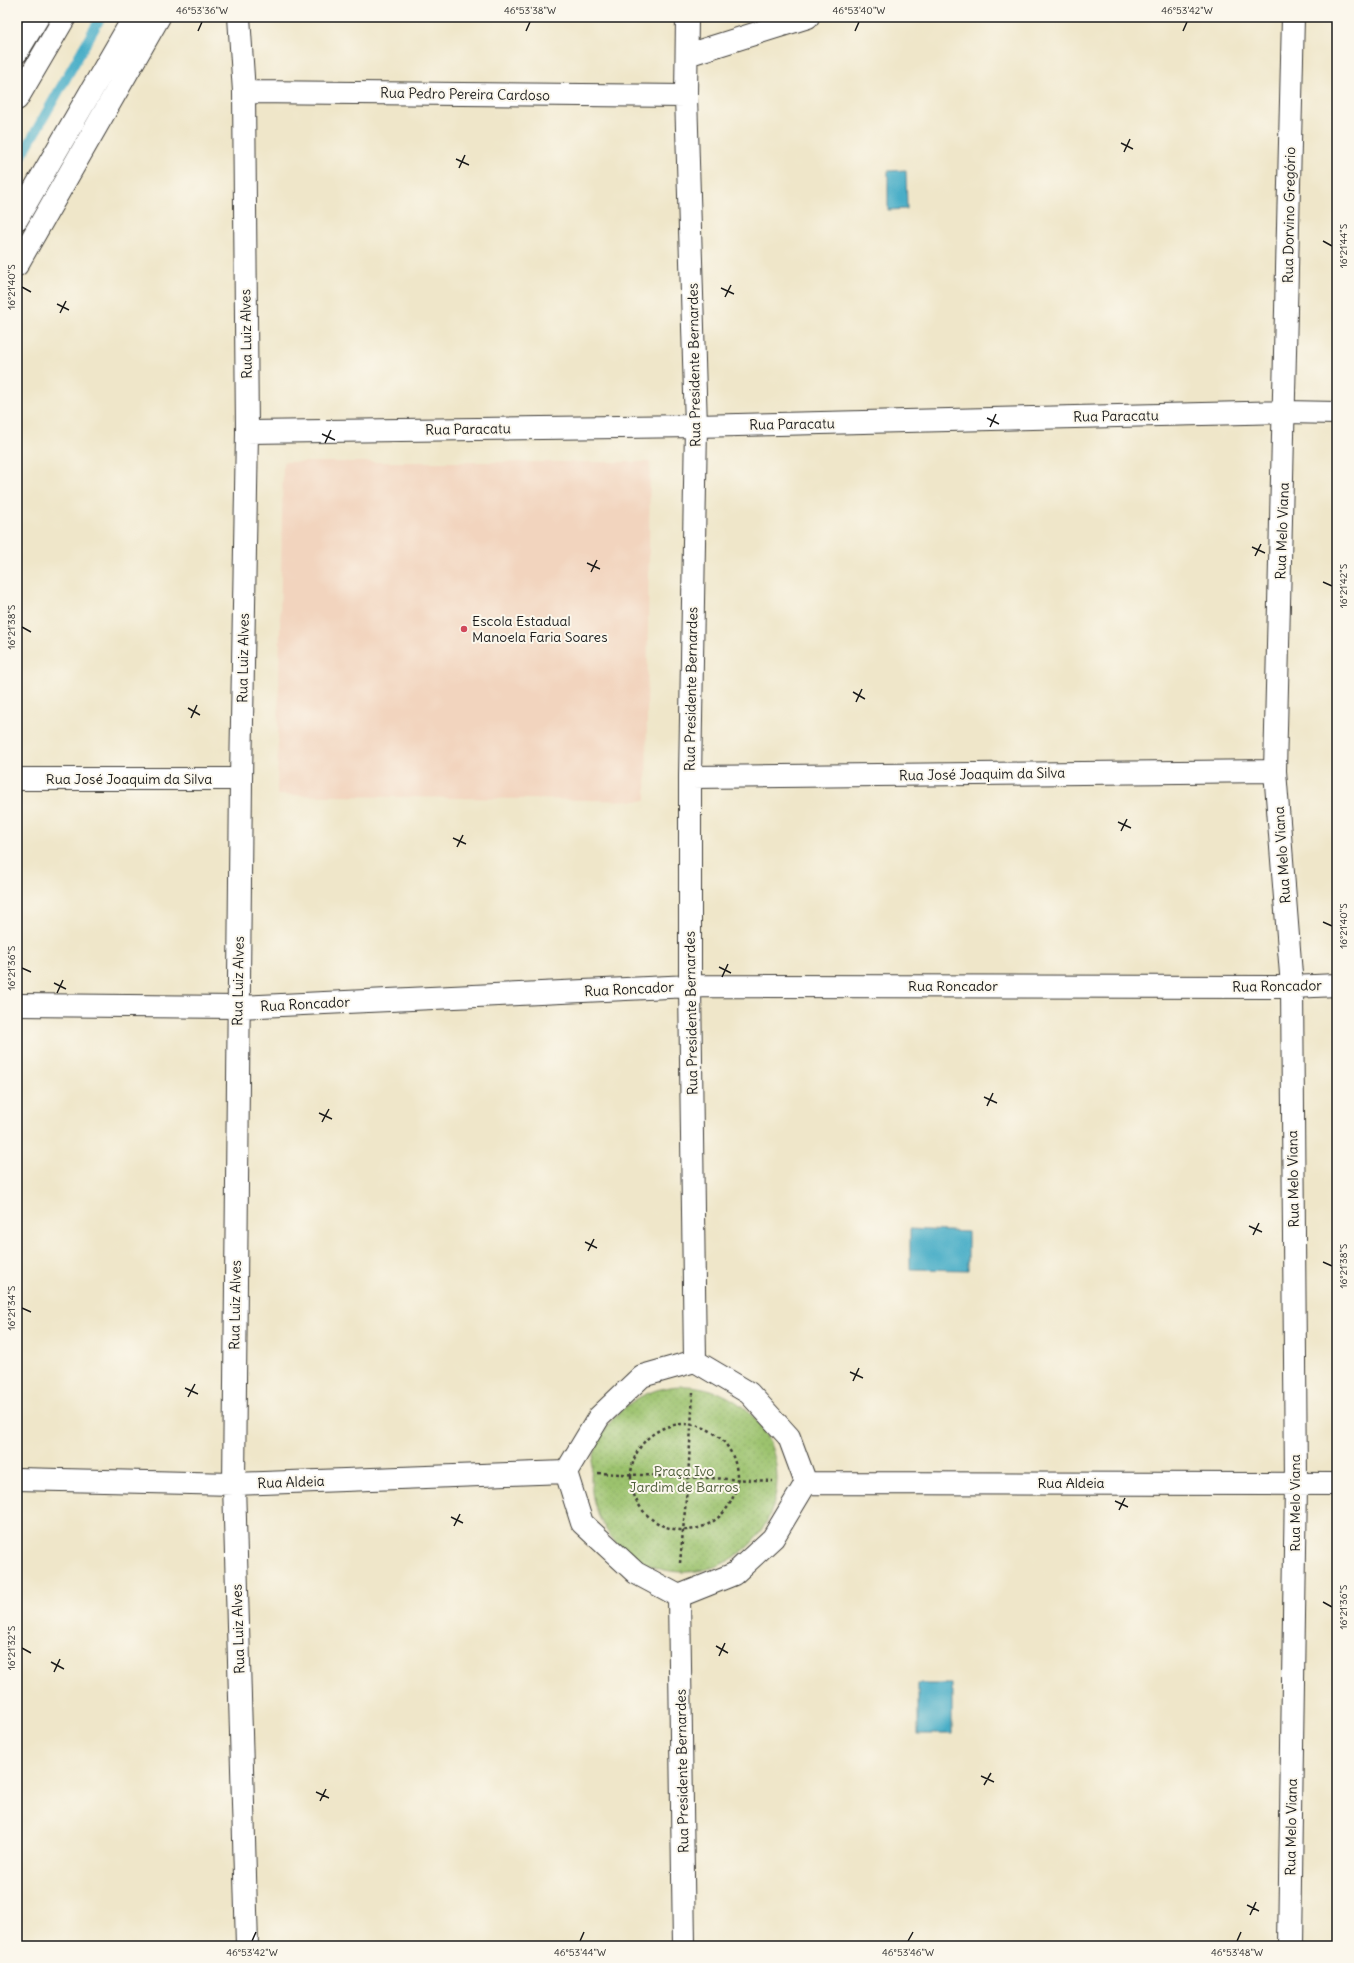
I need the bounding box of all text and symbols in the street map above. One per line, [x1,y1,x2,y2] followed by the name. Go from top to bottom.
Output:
[176,4,228,17] text: 46°53'36"W
[504,4,556,17] text: 46°53'38"W
[833,4,885,17] text: 46°53'40"W
[1161,4,1213,17] text: 46°53'42"W
[380,84,550,104] street label: Rua Pedro Pereira Cardoso
[1279,147,1299,283] street label: Rua Dorvino Gregório
[1337,223,1350,268] text: 16°21'44"S
[5,264,18,310] text: 16°21'40"S
[684,283,704,447] street label: Rua Presidente Bernardes
[236,289,256,379] street label: Rua Luiz Alves
[1073,406,1159,426] street label: Rua Paracatu
[749,414,835,434] street label: Rua Paracatu
[425,419,511,439] street label: Rua Paracatu
[1271,482,1293,580] street label: Rua Melo Viana
[1337,563,1350,608] text: 16°21'42"S
[5,604,18,649] text: 16°21'38"S
[681,607,701,771] street label: Rua Presidente Bernardes
[472,612,608,646] place label: Escola Estadual Manoela Faria Soares
[233,613,253,703] street label: Rua Luiz Alves
[459,624,469,634] marker: Escola Estadual Manoela Faria Soares
[899,764,1065,784] street label: Rua José Joaquim da Silva
[46,770,212,788] street label: Rua José Joaquim da Silva
[1270,806,1294,904] street label: Rua Melo Viana
[1337,903,1350,949] text: 16°21'40"S
[681,931,701,1095] street label: Rua Presidente Bernardes
[228,936,248,1026] street label: Rua Luiz Alves
[5,945,18,990] text: 16°21'36"S
[1232,976,1322,996] street label: Rua Roncador
[908,977,998,995] street label: Rua Roncador
[584,978,675,1000] street label: Rua Roncador
[260,993,351,1015] street label: Rua Roncador
[1283,1130,1303,1228] street label: Rua Melo Viana
[1337,1243,1350,1288] text: 16°21'38"S
[225,1260,245,1350] street label: Rua Luiz Alves
[5,1285,18,1330] text: 16°21'34"S
[1286,1454,1304,1552] street label: Rua Melo Viana
[629,1462,739,1496] park label: Praça Ivo Jardim de Barros
[257,1472,325,1492] street label: Rua Aldeia
[1037,1474,1105,1492] street label: Rua Aldeia
[227,1584,249,1674] street label: Rua Luiz Alves
[1337,1584,1350,1629] text: 16°21'36"S
[5,1625,18,1670] text: 16°21'32"S
[672,1689,692,1853] street label: Rua Presidente Bernardes
[1281,1778,1301,1876] street label: Rua Melo Viana
[226,1946,278,1959] text: 46°53'42"W
[554,1946,606,1959] text: 46°53'44"W
[882,1946,934,1959] text: 46°53'46"W
[1211,1946,1263,1959] text: 46°53'48"W

